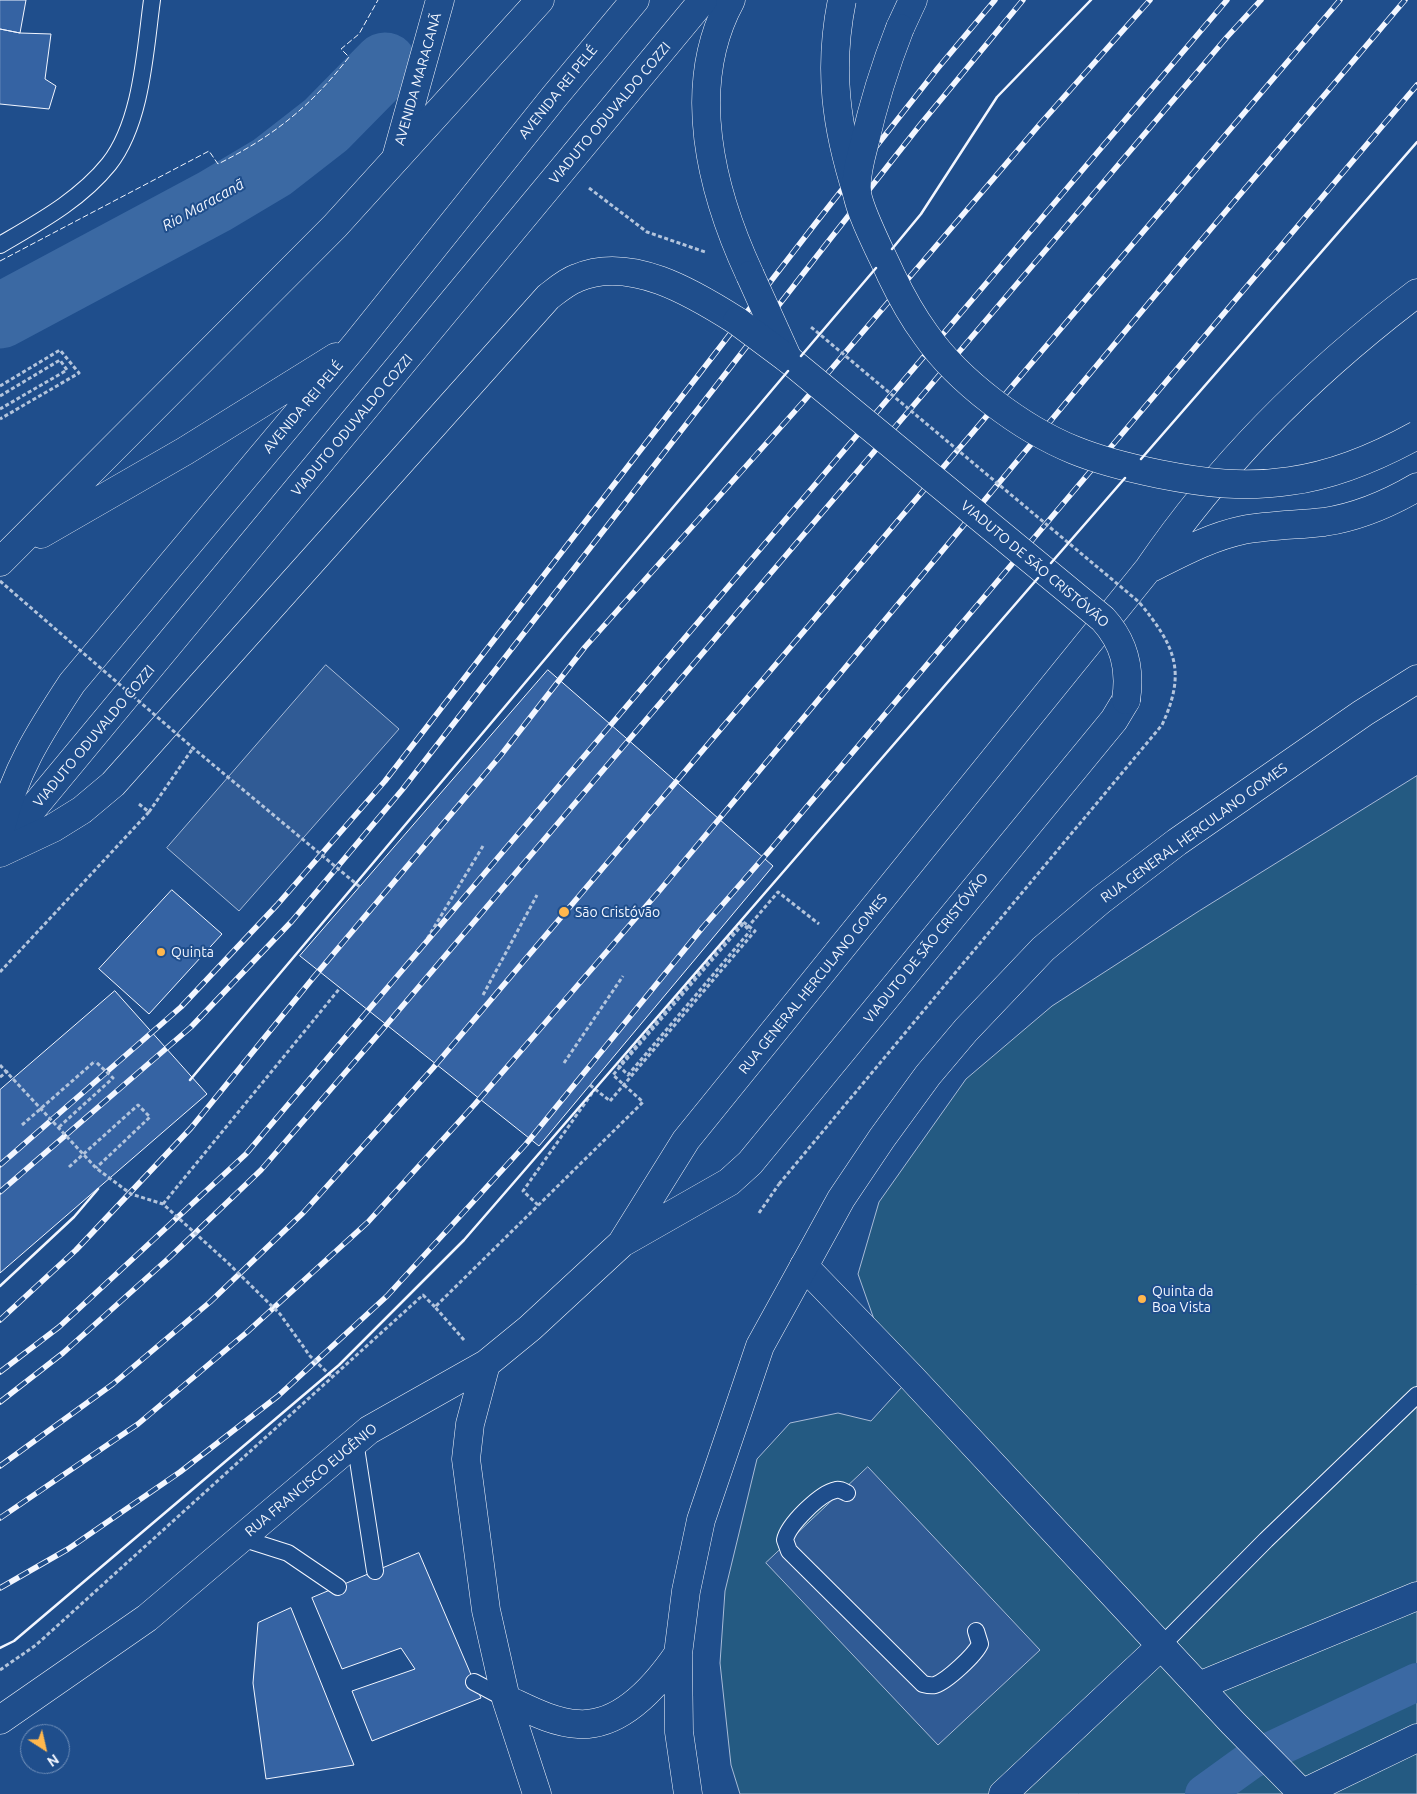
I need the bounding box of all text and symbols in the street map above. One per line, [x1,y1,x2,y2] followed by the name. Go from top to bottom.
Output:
[391,11,445,147] street label: AVENIDA MARACANÃ
[546,39,674,187] street label: VIADUTO ODUVALDO COZZI
[515,42,601,142] street label: AVENIDA REI PELÉ
[159,175,247,235] water label: Rio Maracanã
[288,351,416,499] street label: VIADUTO ODUVALDO COZZI
[259,357,347,457] street label: AVENIDA REI PELÉ
[957,497,1113,631] street label: VIADUTO DE SÃO CRISTÓVÃO
[30,662,158,810] street label: VIADUTO ODUVALDO COZZI
[1097,760,1291,906] street label: RUA GENERAL HERCULANO GOMES
[860,870,992,1026] street label: VIADUTO DE SÃO CRISTÓVÃO
[735,891,891,1077] street label: RUA GENERAL HERCULANO GOMES
[575,904,660,920] place label: São Cristóvão
[557,905,571,919] marker: São Cristóvão
[171,944,214,960] place label: Quinta
[155,946,167,958] marker: Quinta
[1152,1283,1214,1315] place label: Quinta da Boa Vista
[1136,1293,1148,1305] marker: Quinta da Boa Vista
[242,1420,380,1540] street label: RUA FRANCISCO EUGÊNIO
[20,1724,70,1774] north arrow
[44,1751,62,1770] text: N

